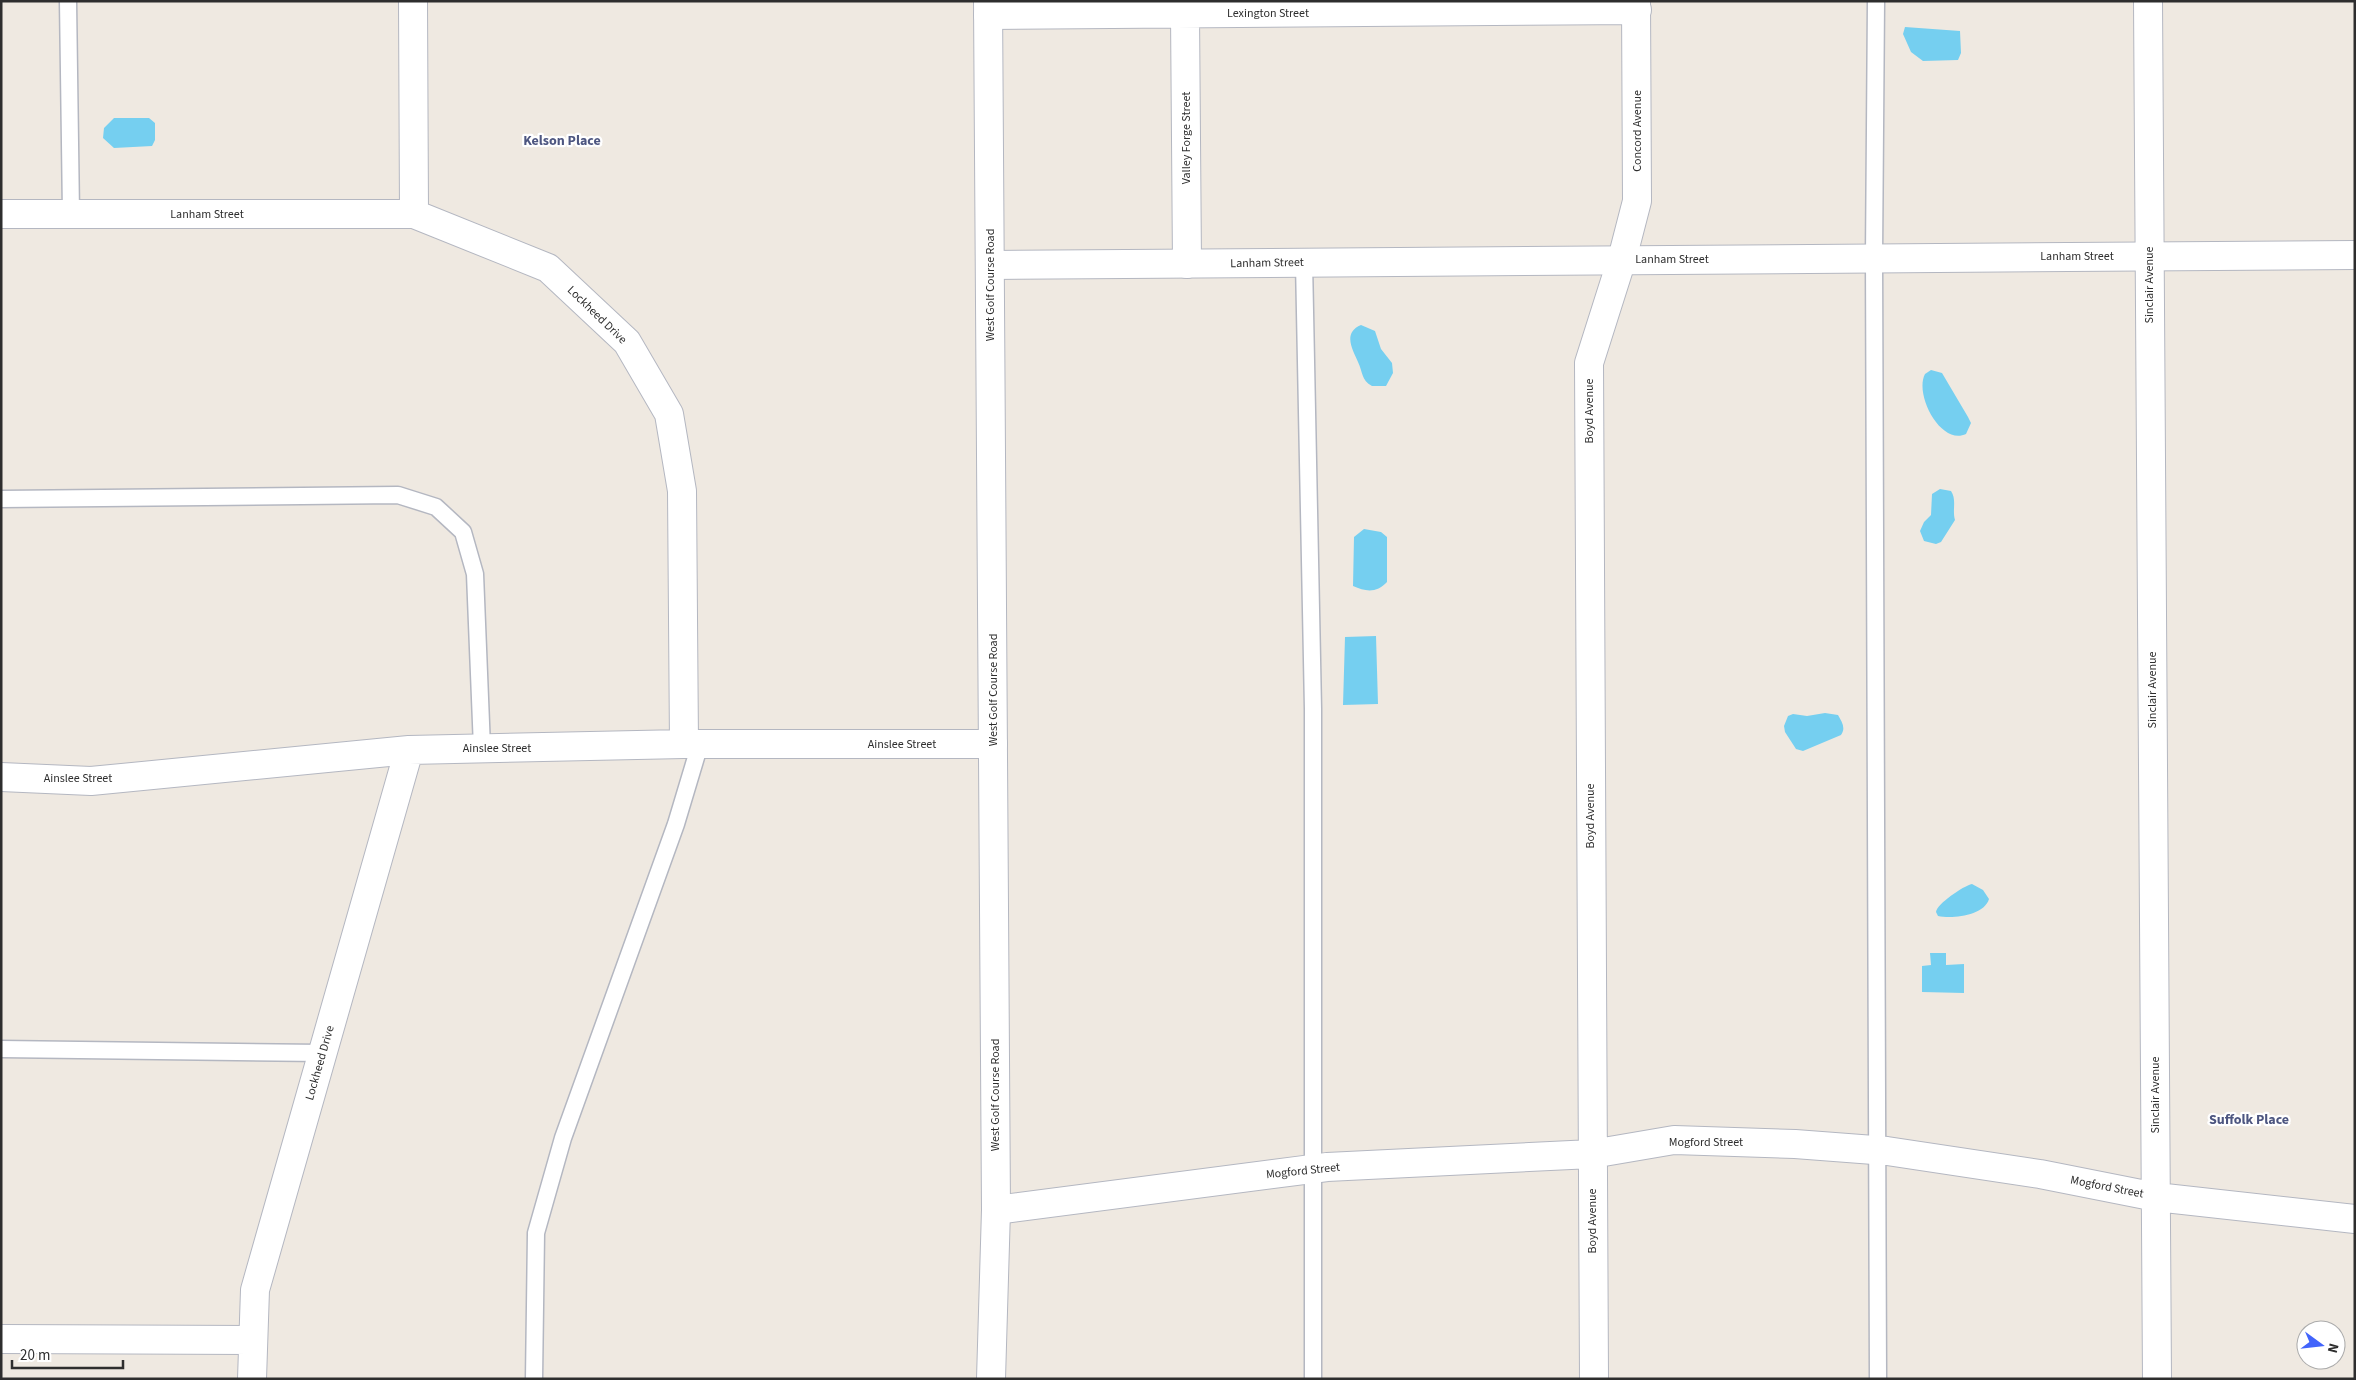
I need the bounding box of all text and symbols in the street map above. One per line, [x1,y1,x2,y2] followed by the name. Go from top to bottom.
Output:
[1227,5,1309,22] street label: Lexington Street
[1629,90,1646,172] street label: Concord Avenue
[1178,92,1195,184] street label: Valley Forge Street
[523,131,601,151] district label: Kelson Place
[170,206,244,223] street label: Lanham Street
[982,229,999,341] street label: West Golf Course Road
[2141,246,2158,324] street label: Sinclair Avenue
[2040,248,2114,265] street label: Lanham Street
[1635,251,1709,268] street label: Lanham Street
[1230,254,1304,272] street label: Lanham Street
[563,282,631,348] street label: Lockheed Drive
[1581,378,1598,444] street label: Boyd Avenue
[985,634,1002,746] street label: West Golf Course Road
[2144,651,2161,729] street label: Sinclair Avenue
[868,736,936,753] street label: Ainslee Street
[463,740,531,757] street label: Ainslee Street
[44,770,112,787] street label: Ainslee Street
[1582,783,1599,849] street label: Boyd Avenue
[301,1024,339,1102] street label: Lockheed Drive
[987,1039,1004,1151] street label: West Golf Course Road
[2147,1056,2164,1134] street label: Sinclair Avenue
[2209,1110,2289,1130] district label: Suffolk Place
[1669,1134,1743,1151] street label: Mogford Street
[1265,1159,1341,1183] street label: Mogford Street
[2069,1172,2145,1202] street label: Mogford Street
[1584,1188,1601,1254] street label: Boyd Avenue
[2296,1320,2346,1370] north arrow
[12,1338,124,1370] scale bar
[2322,1341,2343,1355] text: N
[20,1345,50,1366] text: 20 m

